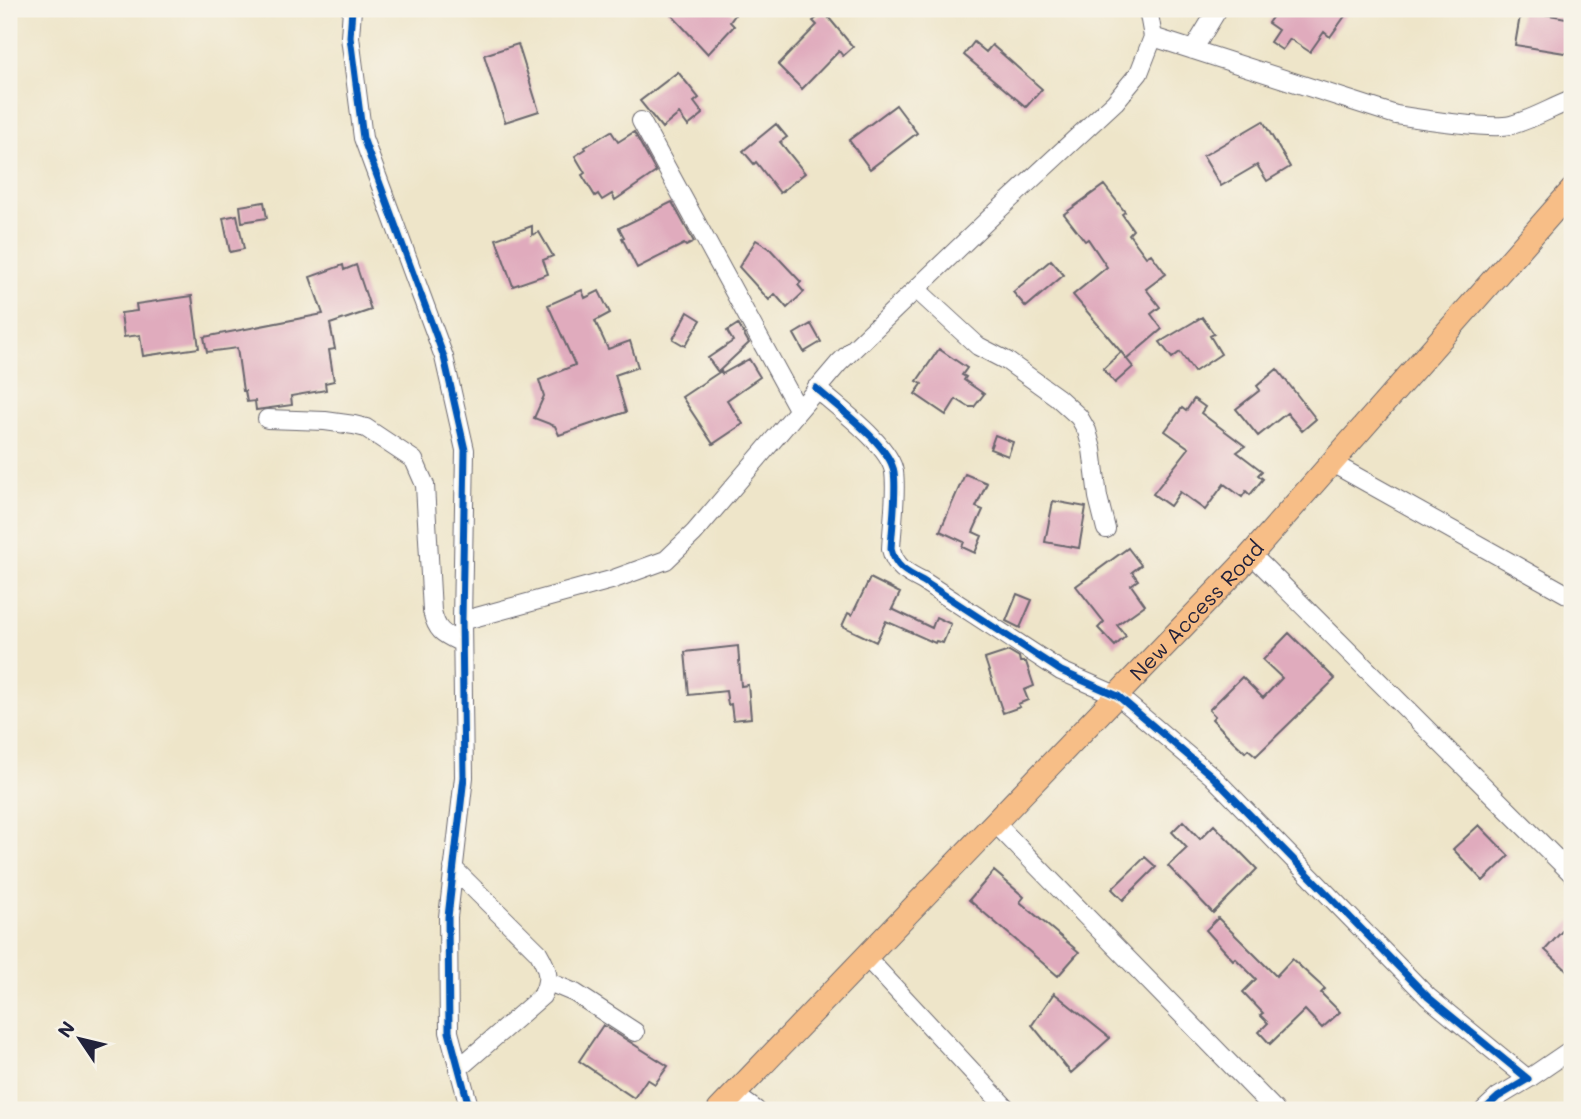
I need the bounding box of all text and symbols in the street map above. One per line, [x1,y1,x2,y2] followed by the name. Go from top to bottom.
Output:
[1123,534,1269,686] street label: New Access Road
[46,1004,116,1074] north arrow
[51,1016,80,1042] text: N

